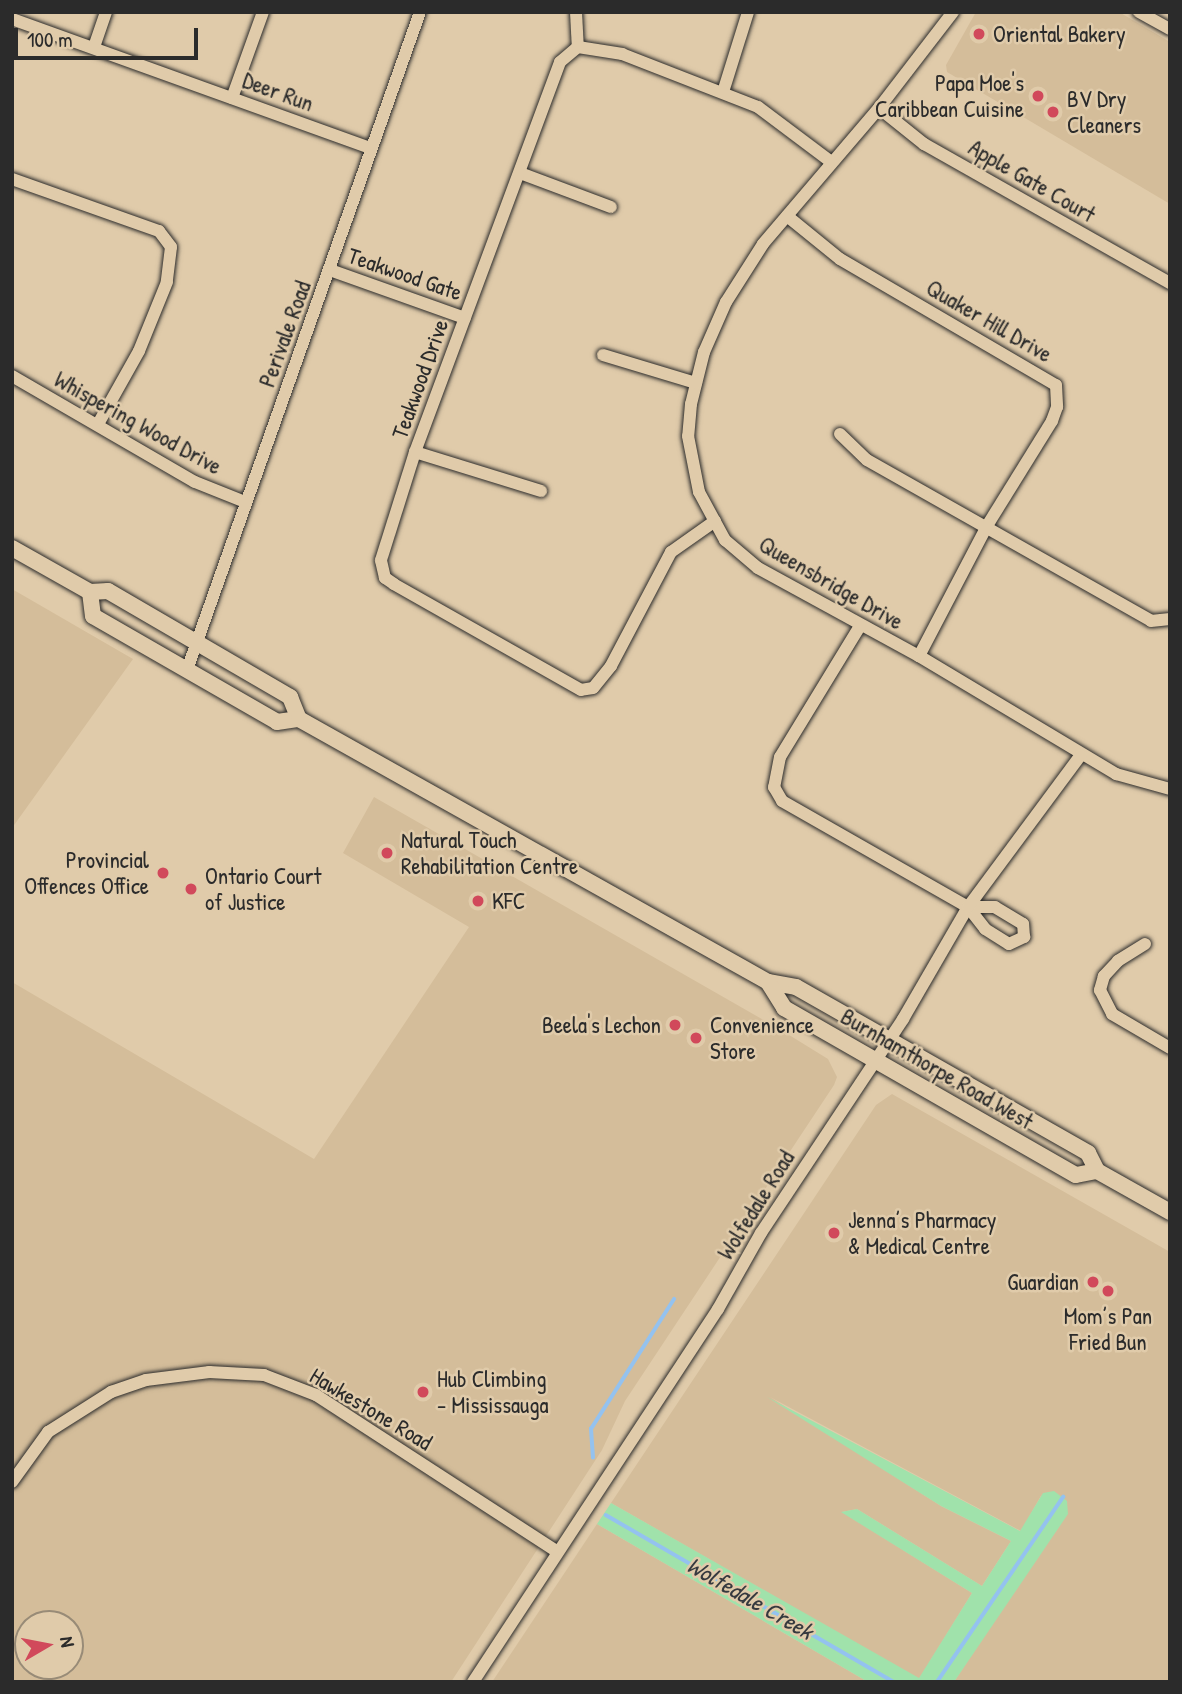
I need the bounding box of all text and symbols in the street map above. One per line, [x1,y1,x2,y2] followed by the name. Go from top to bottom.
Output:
[18,14,201,58] scale bar
[993,20,1126,48] place label: Oriental Bakery
[27,25,73,54] text: 100 m
[971,26,987,42] marker: Oriental Bakery
[239,66,317,118] street label: Deer Run
[875,69,1024,123] place label: Papa Moe's Caribbean Cuisine
[1067,85,1141,139] place label: BV Dry Cleaners
[1030,88,1046,104] marker: Papa Moe's Caribbean Cuisine
[1045,104,1061,120] marker: BV Dry Cleaners
[964,134,1100,228] street label: Apple Gate Court
[344,242,466,306] street label: Teakwood Gate
[921,274,1057,368] street label: Quaker Hill Drive
[253,277,317,391] street label: Perivale Road
[386,315,454,443] street label: Teakwood Drive
[50,366,226,480] street label: Whispering Wood Drive
[754,530,908,636] street label: Queensbridge Drive
[401,826,578,880] place label: Natural Touch Rehabilitation Centre
[379,845,395,861] marker: Natural Touch Rehabilitation Centre
[24,846,149,900] place label: Provincial Offences Office
[205,862,322,916] place label: Ontario Court of Justice
[155,865,171,881] marker: Provincial Offences Office
[183,881,199,897] marker: Ontario Court of Justice
[492,887,525,915] place label: KFC
[470,893,486,909] marker: KFC
[836,1003,1038,1135] street label: Burnhamthorpe Road West
[542,1011,661,1039] place label: Beela's Lechon
[710,1011,814,1065] place label: Convenience Store
[667,1017,683,1033] marker: Beela's Lechon
[688,1030,704,1046] marker: Convenience Store
[712,1145,800,1265] street label: Wolfedale Road
[848,1206,997,1260] place label: Jenna’s Pharmacy & Medical Centre
[826,1225,842,1241] marker: Jenna’s Pharmacy & Medical Centre
[1007,1268,1079,1296] place label: Guardian
[1085,1274,1101,1290] marker: Guardian
[1100,1283,1116,1299] marker: Mom’s Pan Fried Bun
[1064,1302,1152,1356] place label: Mom’s Pan Fried Bun
[305,1362,437,1456] street label: Hawkestone Road
[437,1365,548,1419] place label: Hub Climbing - Mississauga
[415,1384,431,1400] marker: Hub Climbing - Mississauga
[682,1550,818,1646] water label: Wolfedale Creek
[14,1610,84,1680] north arrow
[54,1634,81,1649] text: N

